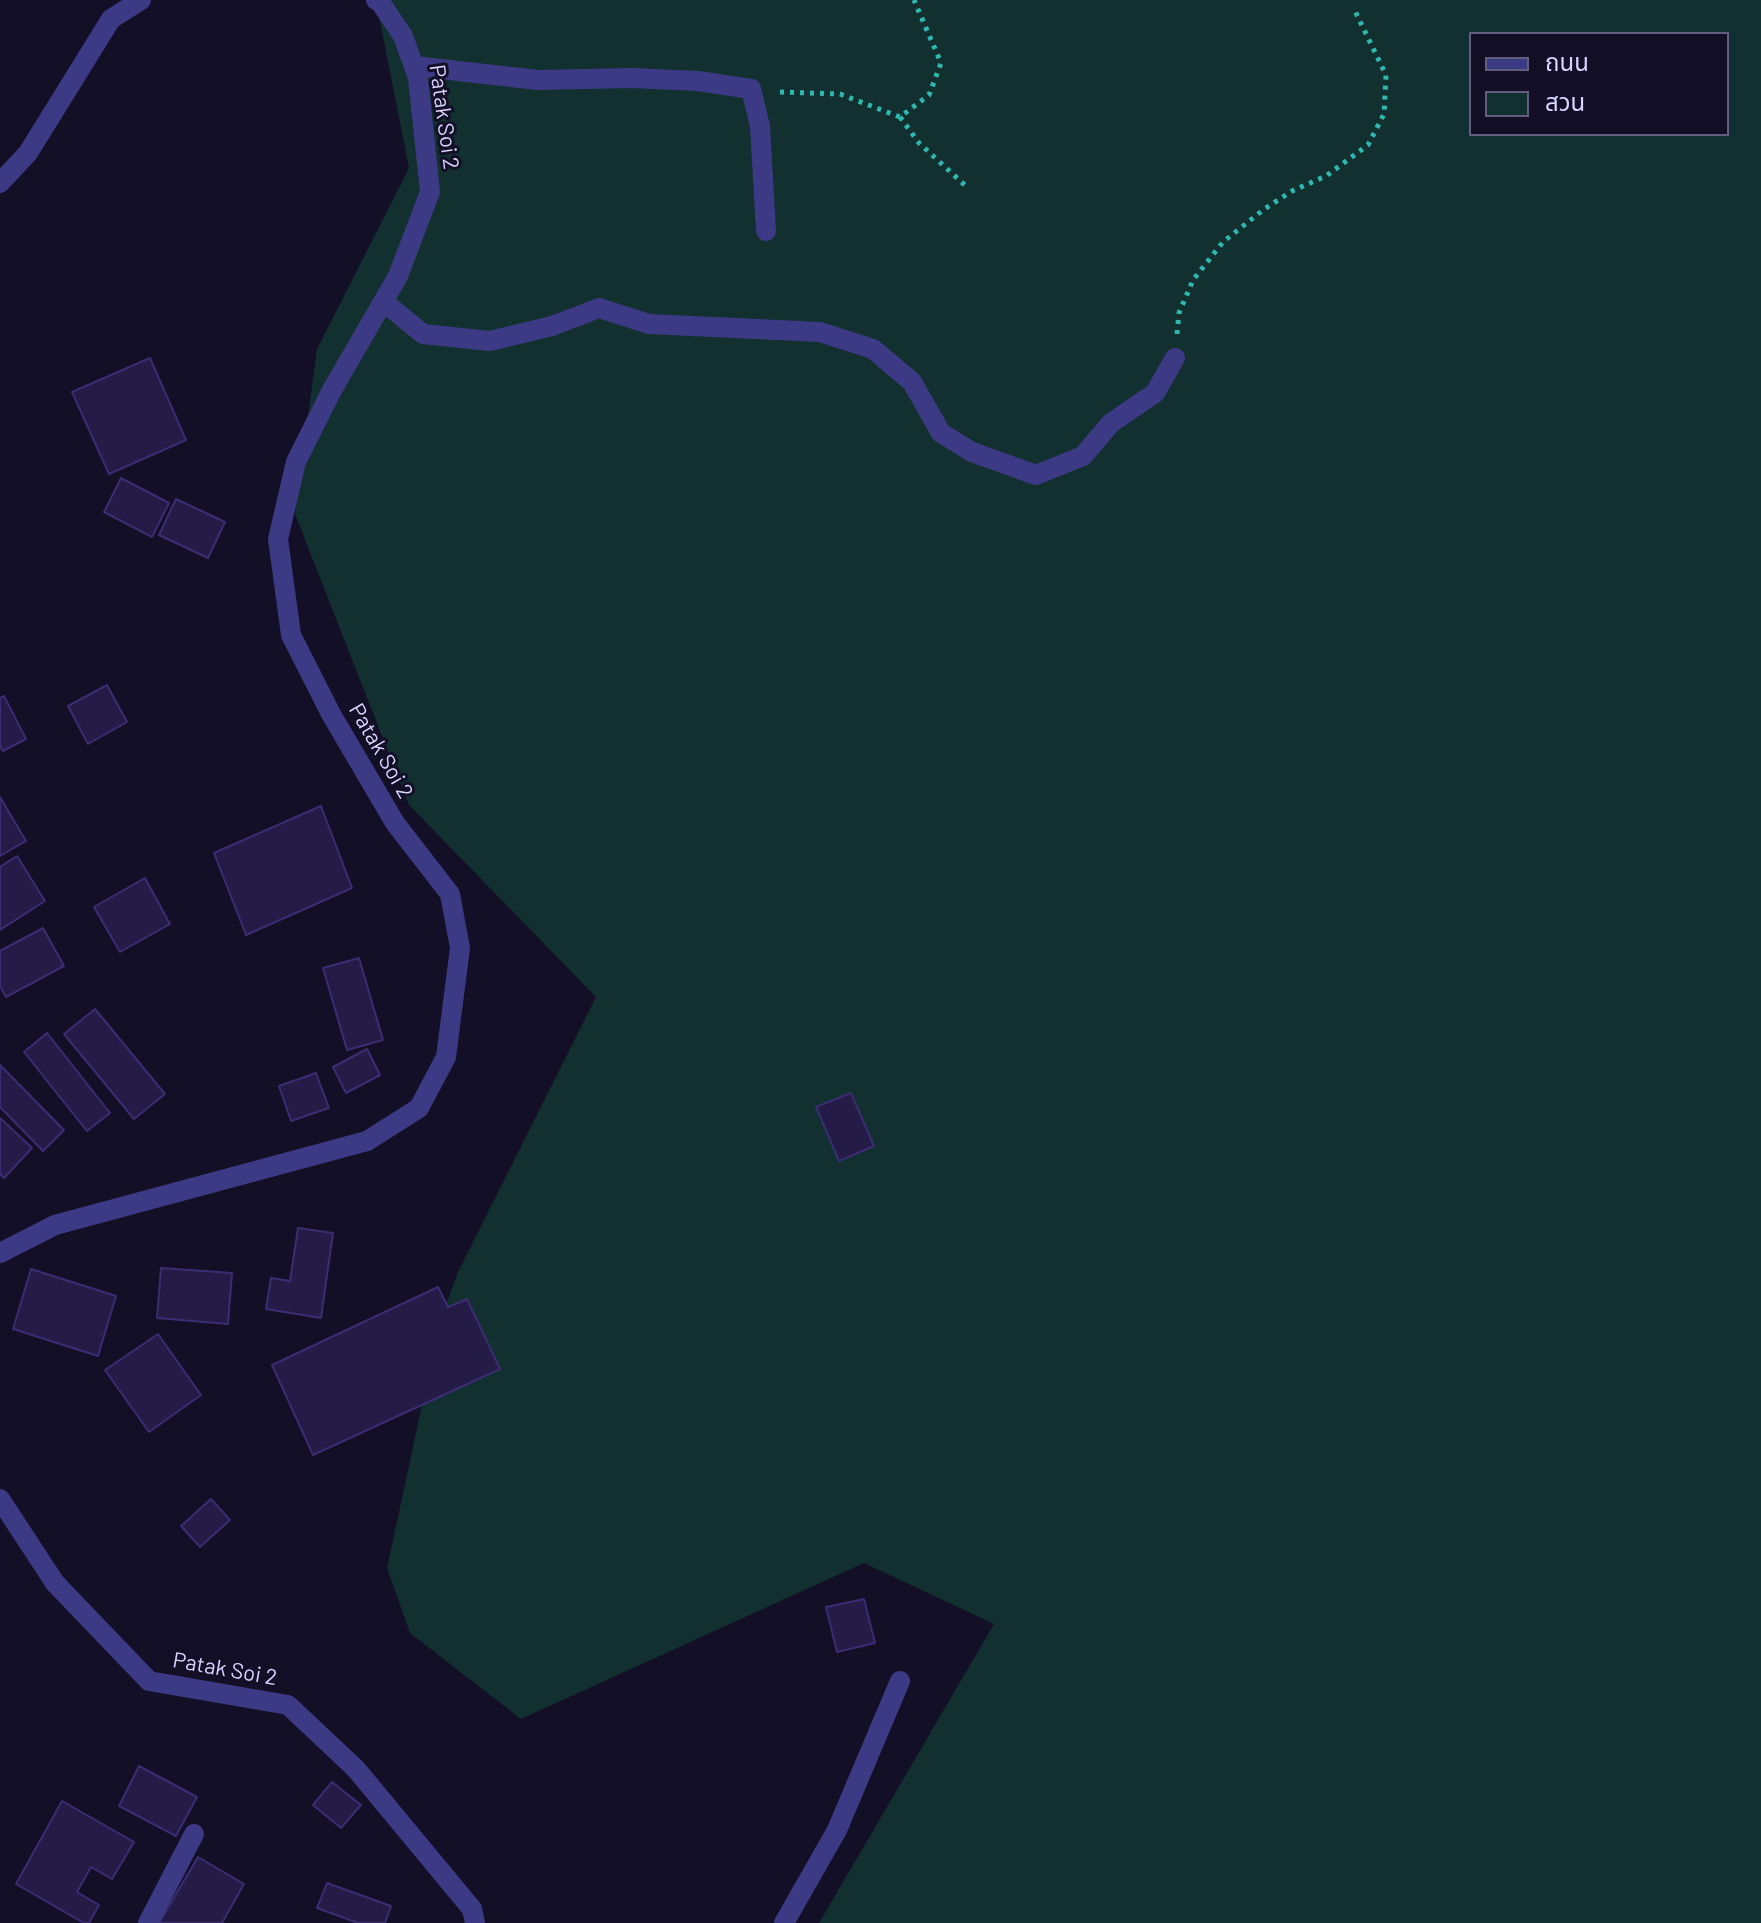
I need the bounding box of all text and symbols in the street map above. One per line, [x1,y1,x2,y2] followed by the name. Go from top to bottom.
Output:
[1469,32,1729,136] legend
[1545,47,1589,76] text: ถนน
[424,63,464,171] street label: Patak Soi 2
[1545,87,1585,116] text: สวน
[343,699,419,803] street label: Patak Soi 2
[171,1647,279,1691] street label: Patak Soi 2

